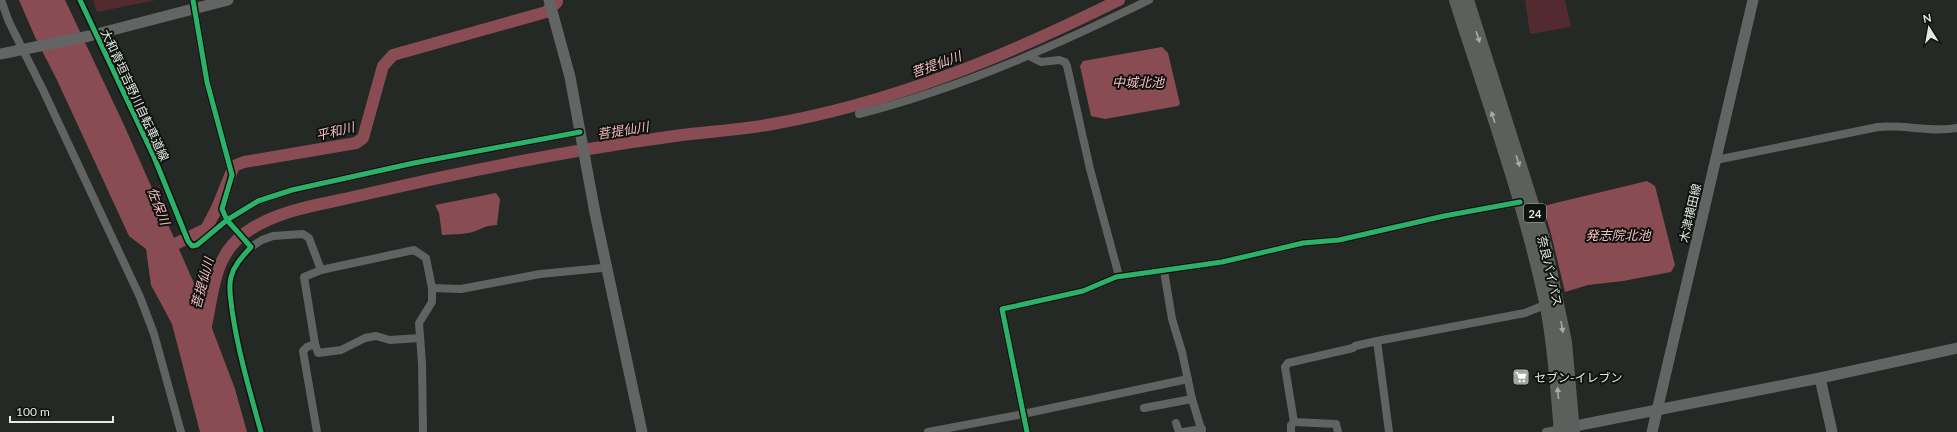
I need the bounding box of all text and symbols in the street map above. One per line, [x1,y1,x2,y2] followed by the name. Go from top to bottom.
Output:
[1909,8,1949,48] north arrow
[1922,11,1932,25] text: N
[98,27,172,163] street label: 大和青垣吉野川自転車道線
[1476,32,1482,44] one-way arrow
[909,47,965,80] water label: 菩提仙川
[1112,74,1166,90] water label: 中城北池
[1490,111,1496,123] one-way arrow
[314,118,358,143] water label: 平和川
[596,118,652,142] water label: 菩提仙川
[1515,155,1521,167] one-way arrow
[1676,182,1704,244] street label: 木津横田線
[145,185,174,229] water label: 佐保川
[1524,204,1546,222] road number: 24
[1585,227,1652,243] water label: 発志院北池
[1535,234,1565,308] street label: 奈良バイパス
[188,254,217,310] water label: 菩提仙川
[1560,321,1566,333] one-way arrow
[1511,367,1531,387] supermarket icon: セブン-イレブン
[1534,370,1622,385] place label: セブン-イレブン
[1554,387,1561,399] one-way arrow
[10,398,113,424] scale bar
[16,404,50,419] text: 100 m

